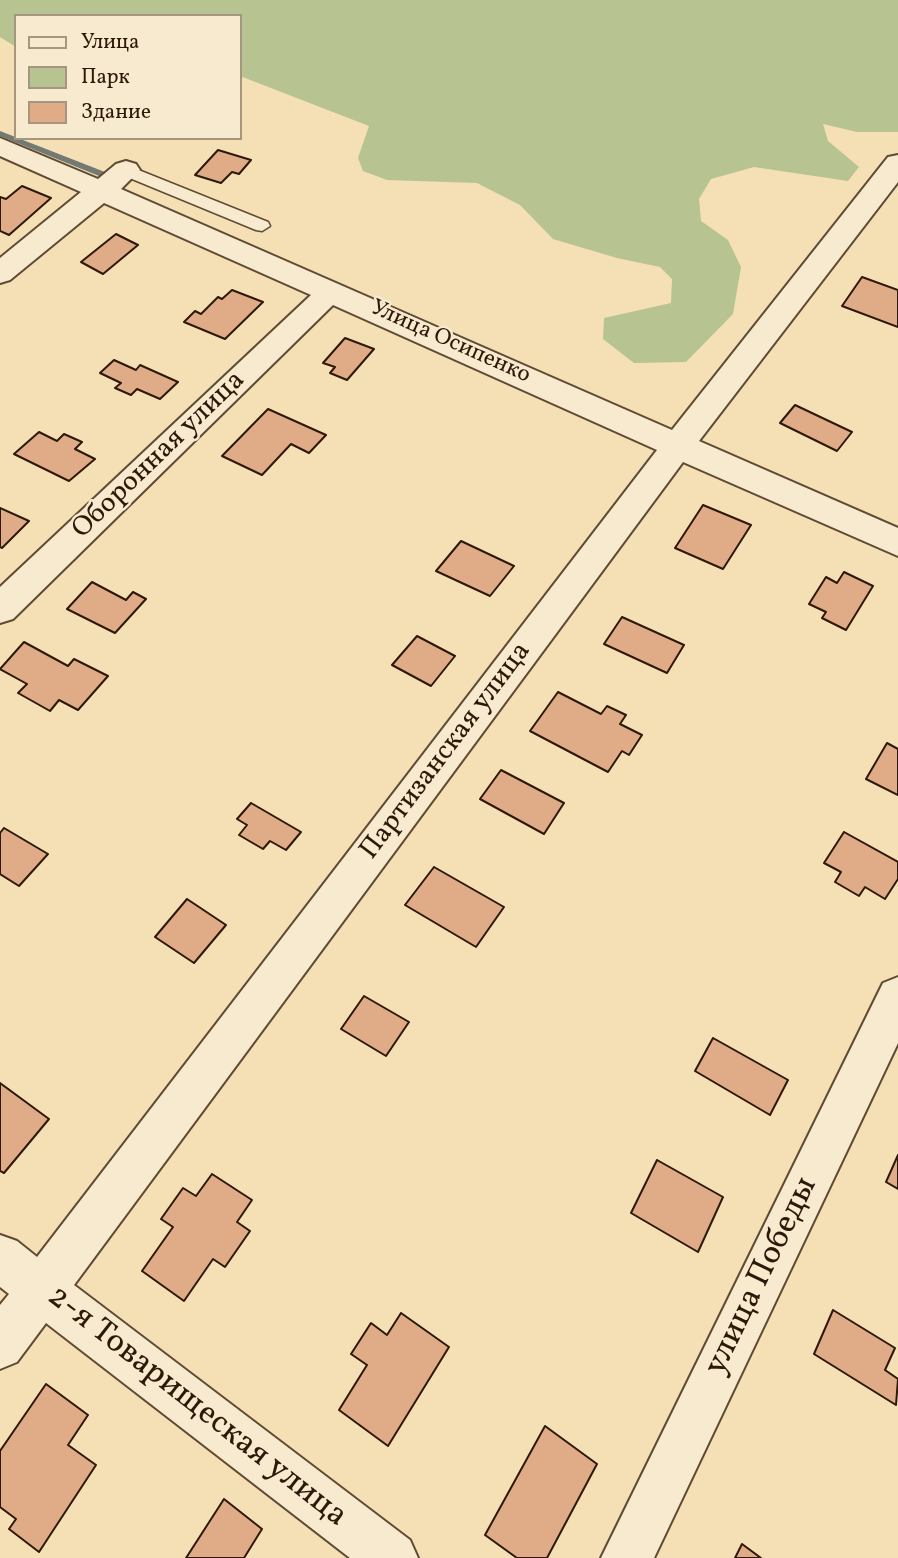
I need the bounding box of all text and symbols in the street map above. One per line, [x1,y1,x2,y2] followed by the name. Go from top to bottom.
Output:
[14,14,242,140] legend
[81,28,139,57] text: Улица
[81,63,130,92] text: Парк
[81,98,151,127] text: Здание
[366,295,534,391] street label: Улица Осипенко
[67,365,253,547] street label: Оборонная улица
[354,637,540,867] street label: Партизанская улица
[698,1171,828,1383] street label: улица Победы
[38,1279,354,1537] street label: 2-я Товарищеская улица

